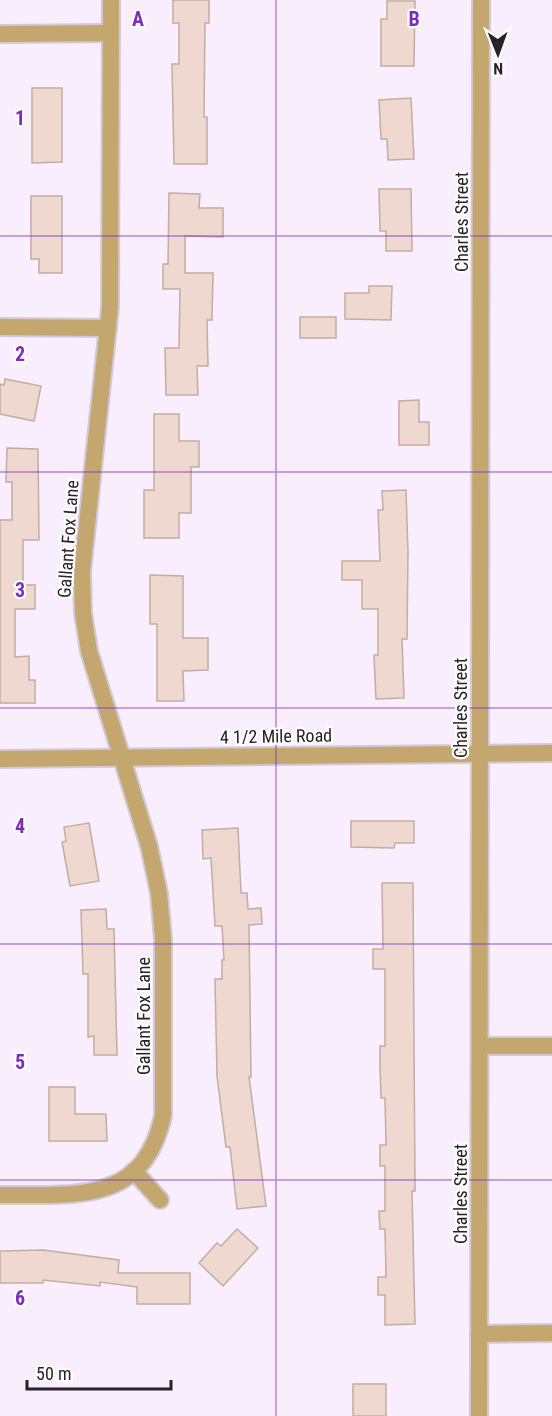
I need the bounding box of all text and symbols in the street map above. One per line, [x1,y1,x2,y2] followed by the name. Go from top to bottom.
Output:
[132,7,144,31] text: A
[408,7,420,31] text: B
[468,24,528,84] north arrow
[493,59,503,78] text: N
[15,106,25,130] text: 1
[451,172,472,272] street label: Charles Street
[15,342,25,366] text: 2
[53,479,83,599] street label: Gallant Fox Lane
[15,578,25,602] text: 3
[450,658,471,758] street label: Charles Street
[220,725,332,747] street label: 4 1/2 Mile Road
[15,814,25,838] text: 4
[133,957,154,1075] street label: Gallant Fox Lane
[15,1050,25,1074] text: 5
[450,1144,471,1244] street label: Charles Street
[15,1286,25,1310] text: 6
[27,1353,171,1391] scale bar
[36,1363,71,1384] text: 50 m

